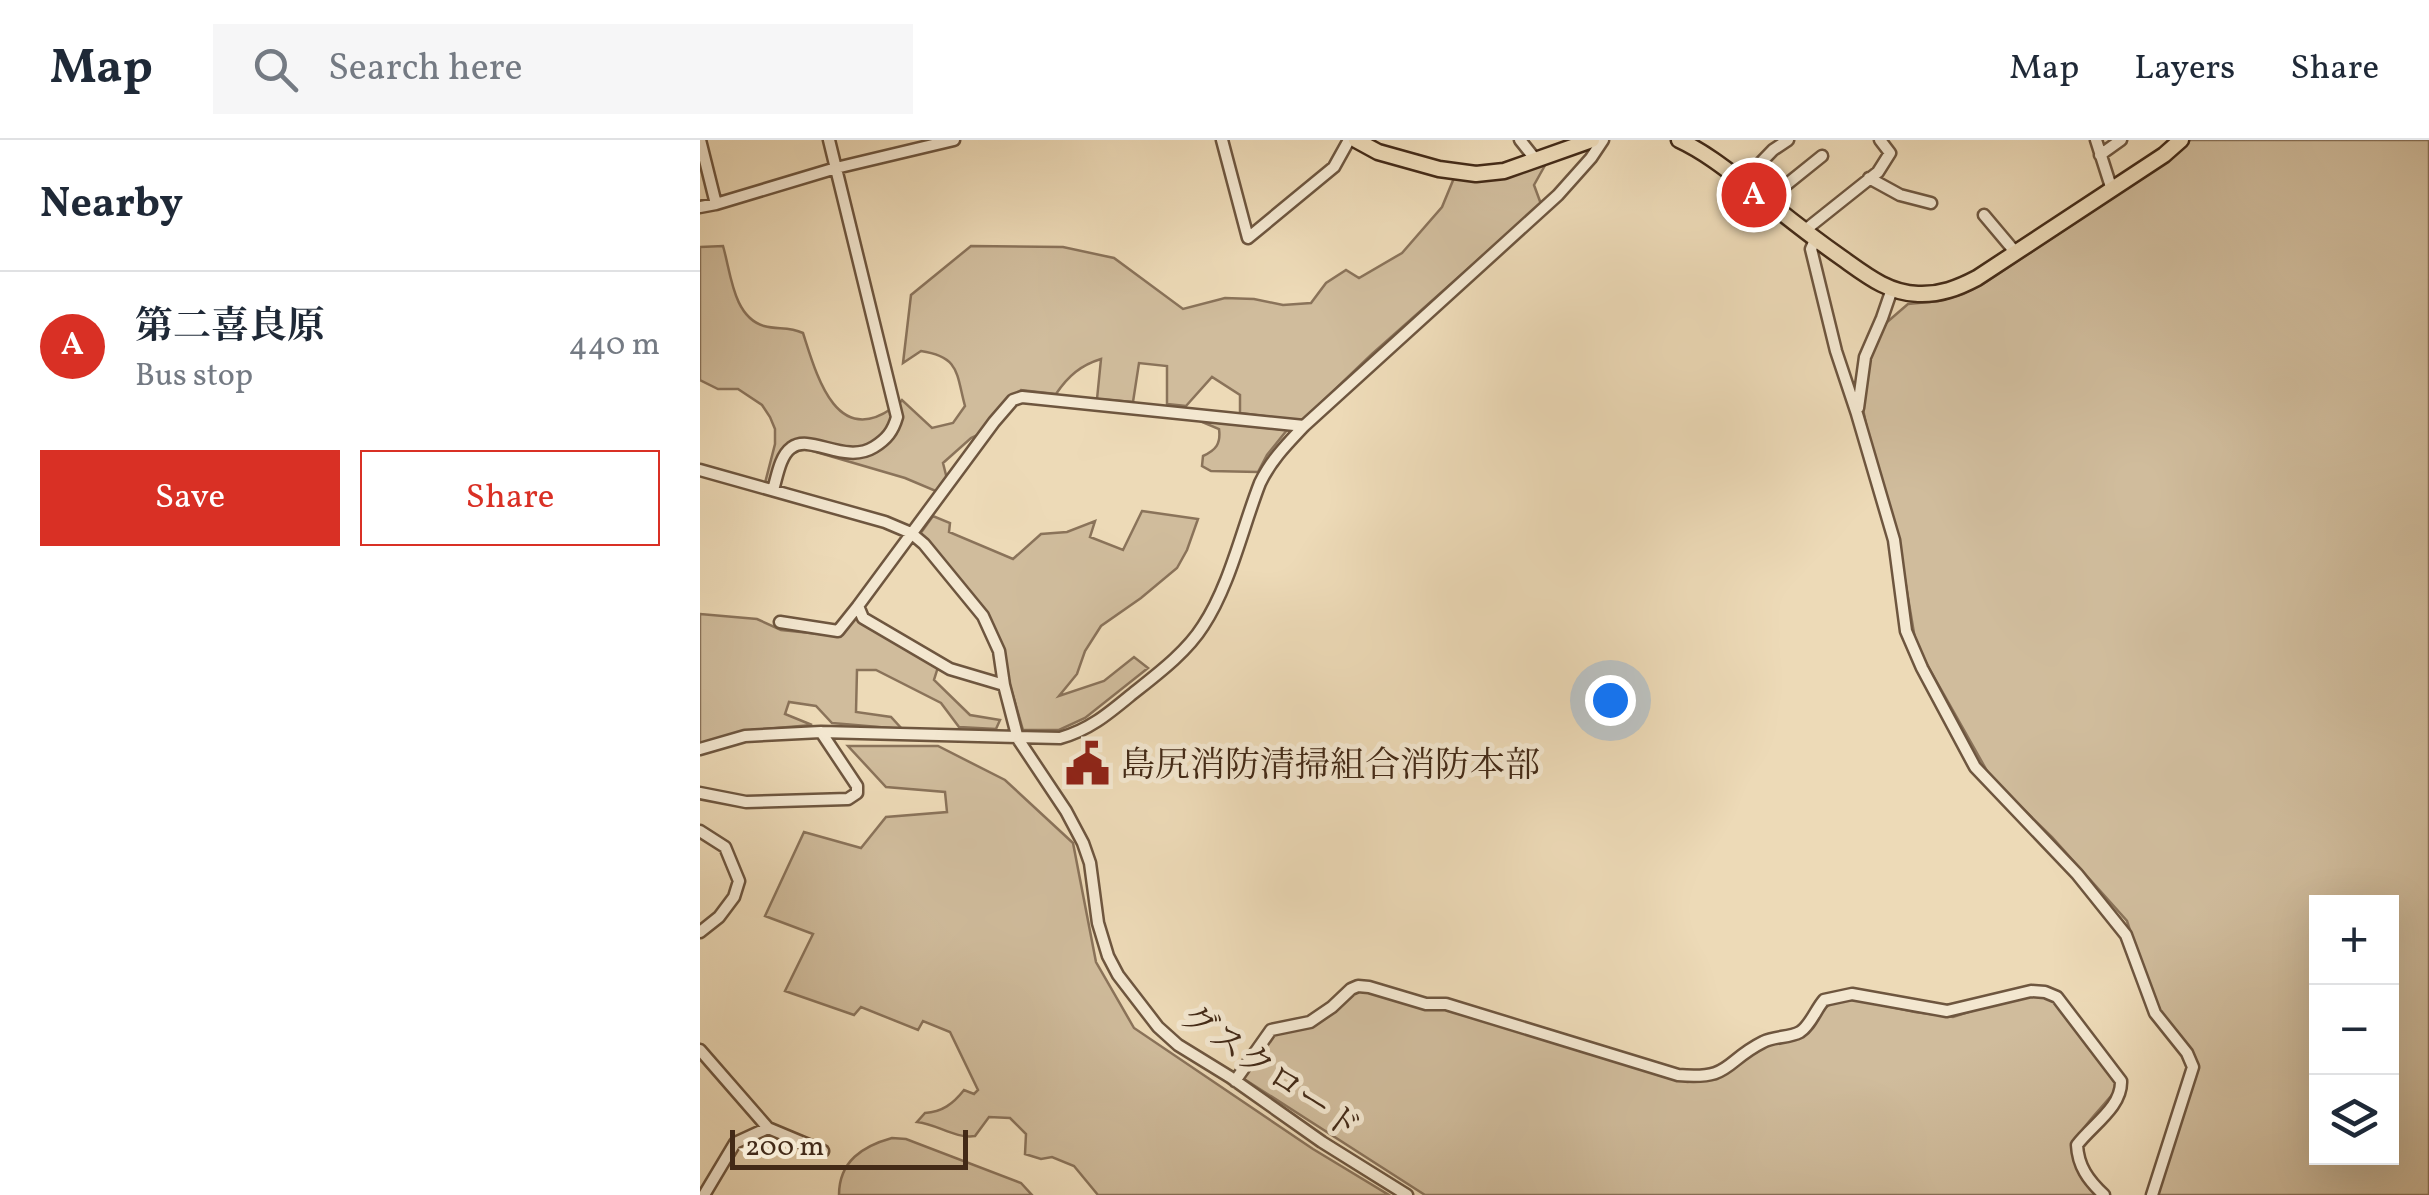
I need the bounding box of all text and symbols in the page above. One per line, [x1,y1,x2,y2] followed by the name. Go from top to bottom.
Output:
[213,24,913,114] search box
[50,36,153,103] text: Map
[248,42,303,97] icon: search
[328,43,523,96] text: Search here
[2009,45,2079,93] text: Map
[2134,45,2235,93] text: Layers
[2290,45,2379,93] text: Share
[1722,158,1786,232] pin: A
[40,176,183,235] text: Nearby
[135,302,325,355] text: 第二喜良原
[61,324,84,368] text: A
[568,324,660,368] text: 440 m
[135,355,253,399] text: Bus stop
[40,450,340,546] button: Save
[360,450,660,546] button: Share
[1585,675,1636,726] your location
[1063,740,1111,788] public building icon: 島尻消防清掃組合消防本部
[1120,743,1540,791] place label: 島尻消防清掃組合消防本部
[2309,895,2399,1165] map controls
[2309,895,2399,985] button: +
[2309,985,2399,1075] button: −
[1170,994,1369,1153] street label: グスクロード
[2309,1075,2399,1165] button: layers
[730,1125,968,1170] scale bar
[745,1128,824,1167] text: 200 m

